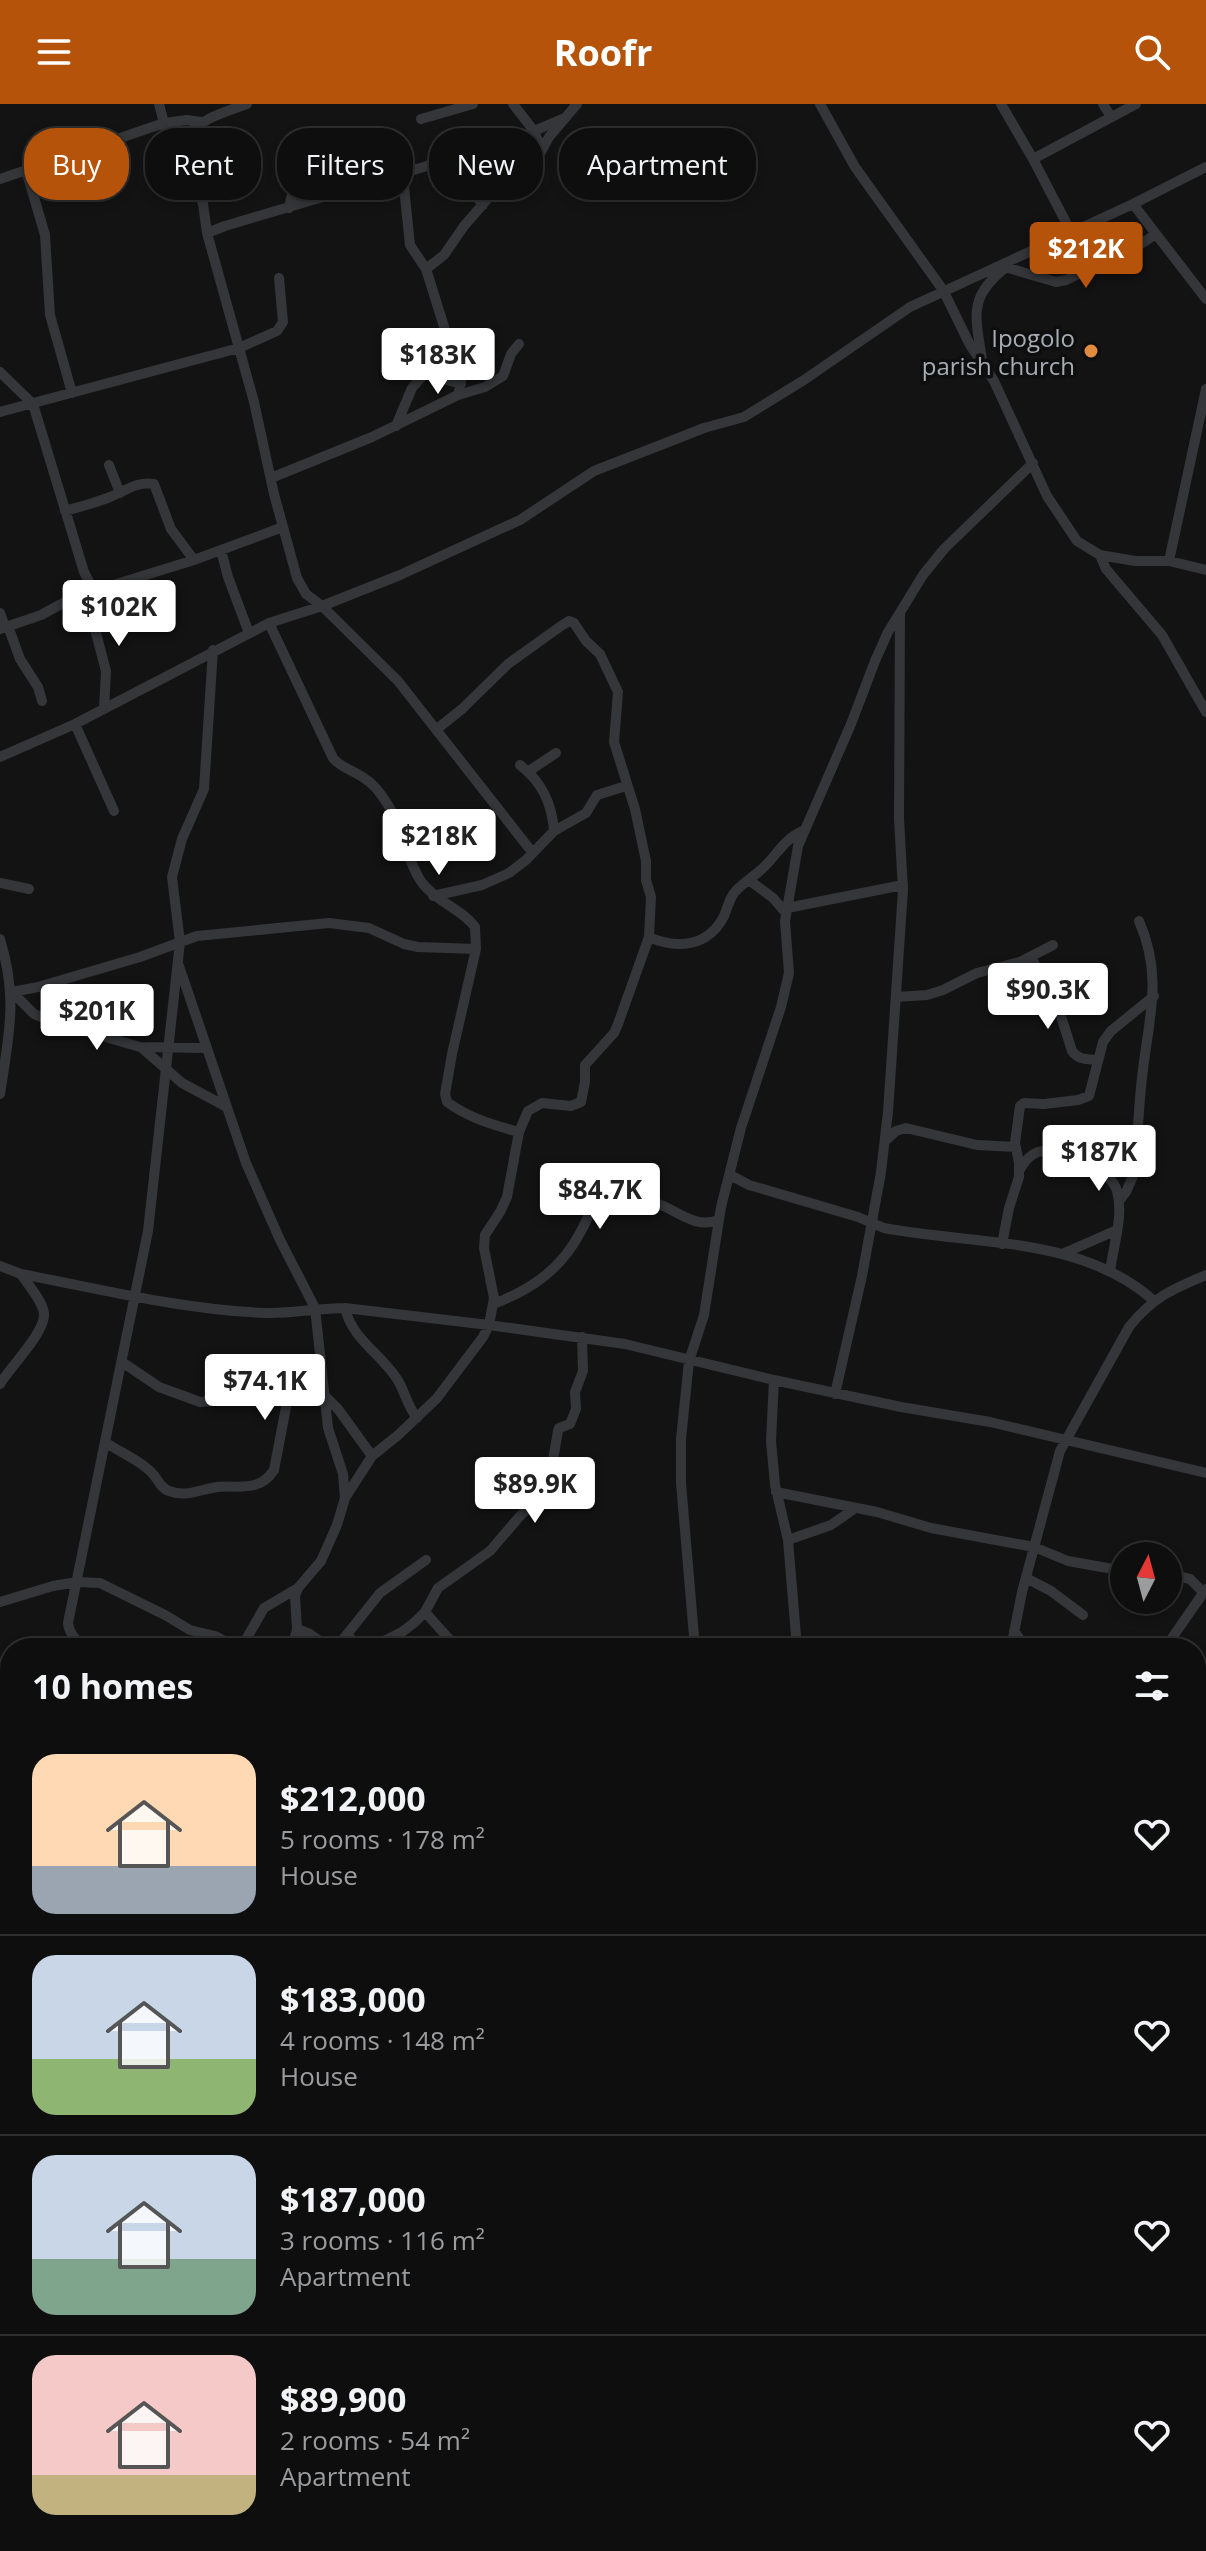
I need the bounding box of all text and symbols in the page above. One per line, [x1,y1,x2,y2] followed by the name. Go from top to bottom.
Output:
[554,28,652,77] text: Roofr
[32,30,76,74] icon: menu
[1130,30,1174,74] icon: search
[24,128,129,200] chip: Buy
[145,128,261,200] chip: Rent
[277,128,413,200] chip: Filters
[429,128,543,200] chip: New
[559,128,756,200] chip: Apartment
[1030,222,1142,290] pin: $212K
[1048,230,1124,266] text: $212K
[922,321,1075,382] place label: Ipogolo parish church
[382,328,494,396] pin: $183K
[400,336,476,372] text: $183K
[1082,342,1100,360] marker: Ipogolo parish church
[63,580,175,648] pin: $102K
[81,588,157,624] text: $102K
[383,809,495,877] pin: $218K
[401,817,477,853] text: $218K
[983,963,1113,1031] pin: $90.3K
[1006,971,1090,1007] text: $90.3K
[41,984,153,1052] pin: $201K
[59,992,135,1028] text: $201K
[1043,1125,1155,1193] pin: $187K
[1061,1133,1137,1169] text: $187K
[535,1163,665,1231] pin: $84.7K
[558,1171,642,1207] text: $84.7K
[200,1354,330,1422] pin: $74.1K
[223,1362,307,1398] text: $74.1K
[470,1457,600,1525] pin: $89.9K
[493,1465,577,1501] text: $89.9K
[1110,1542,1182,1614] north arrow
[1110,1542,1182,1614] map controls
[32,1663,193,1709] text: 10 homes
[1130,1664,1174,1708] icon: filters
[280,1775,426,1821] text: $212,000
[96,1786,192,1882] icon: home
[1130,1812,1174,1856] icon: heart
[280,1821,485,1857] text: 5 rooms · 178 m²
[280,1857,358,1893] text: House
[280,1976,426,2022] text: $183,000
[96,1987,192,2083] icon: home
[1130,2013,1174,2057] icon: heart
[280,2022,485,2058] text: 4 rooms · 148 m²
[280,2058,358,2094] text: House
[280,2176,426,2222] text: $187,000
[96,2187,192,2283] icon: home
[1130,2213,1174,2257] icon: heart
[280,2222,485,2258] text: 3 rooms · 116 m²
[280,2258,411,2294] text: Apartment
[280,2376,406,2422] text: $89,900
[96,2387,192,2483] icon: home
[1130,2413,1174,2457] icon: heart
[280,2422,470,2458] text: 2 rooms · 54 m²
[280,2458,411,2494] text: Apartment

